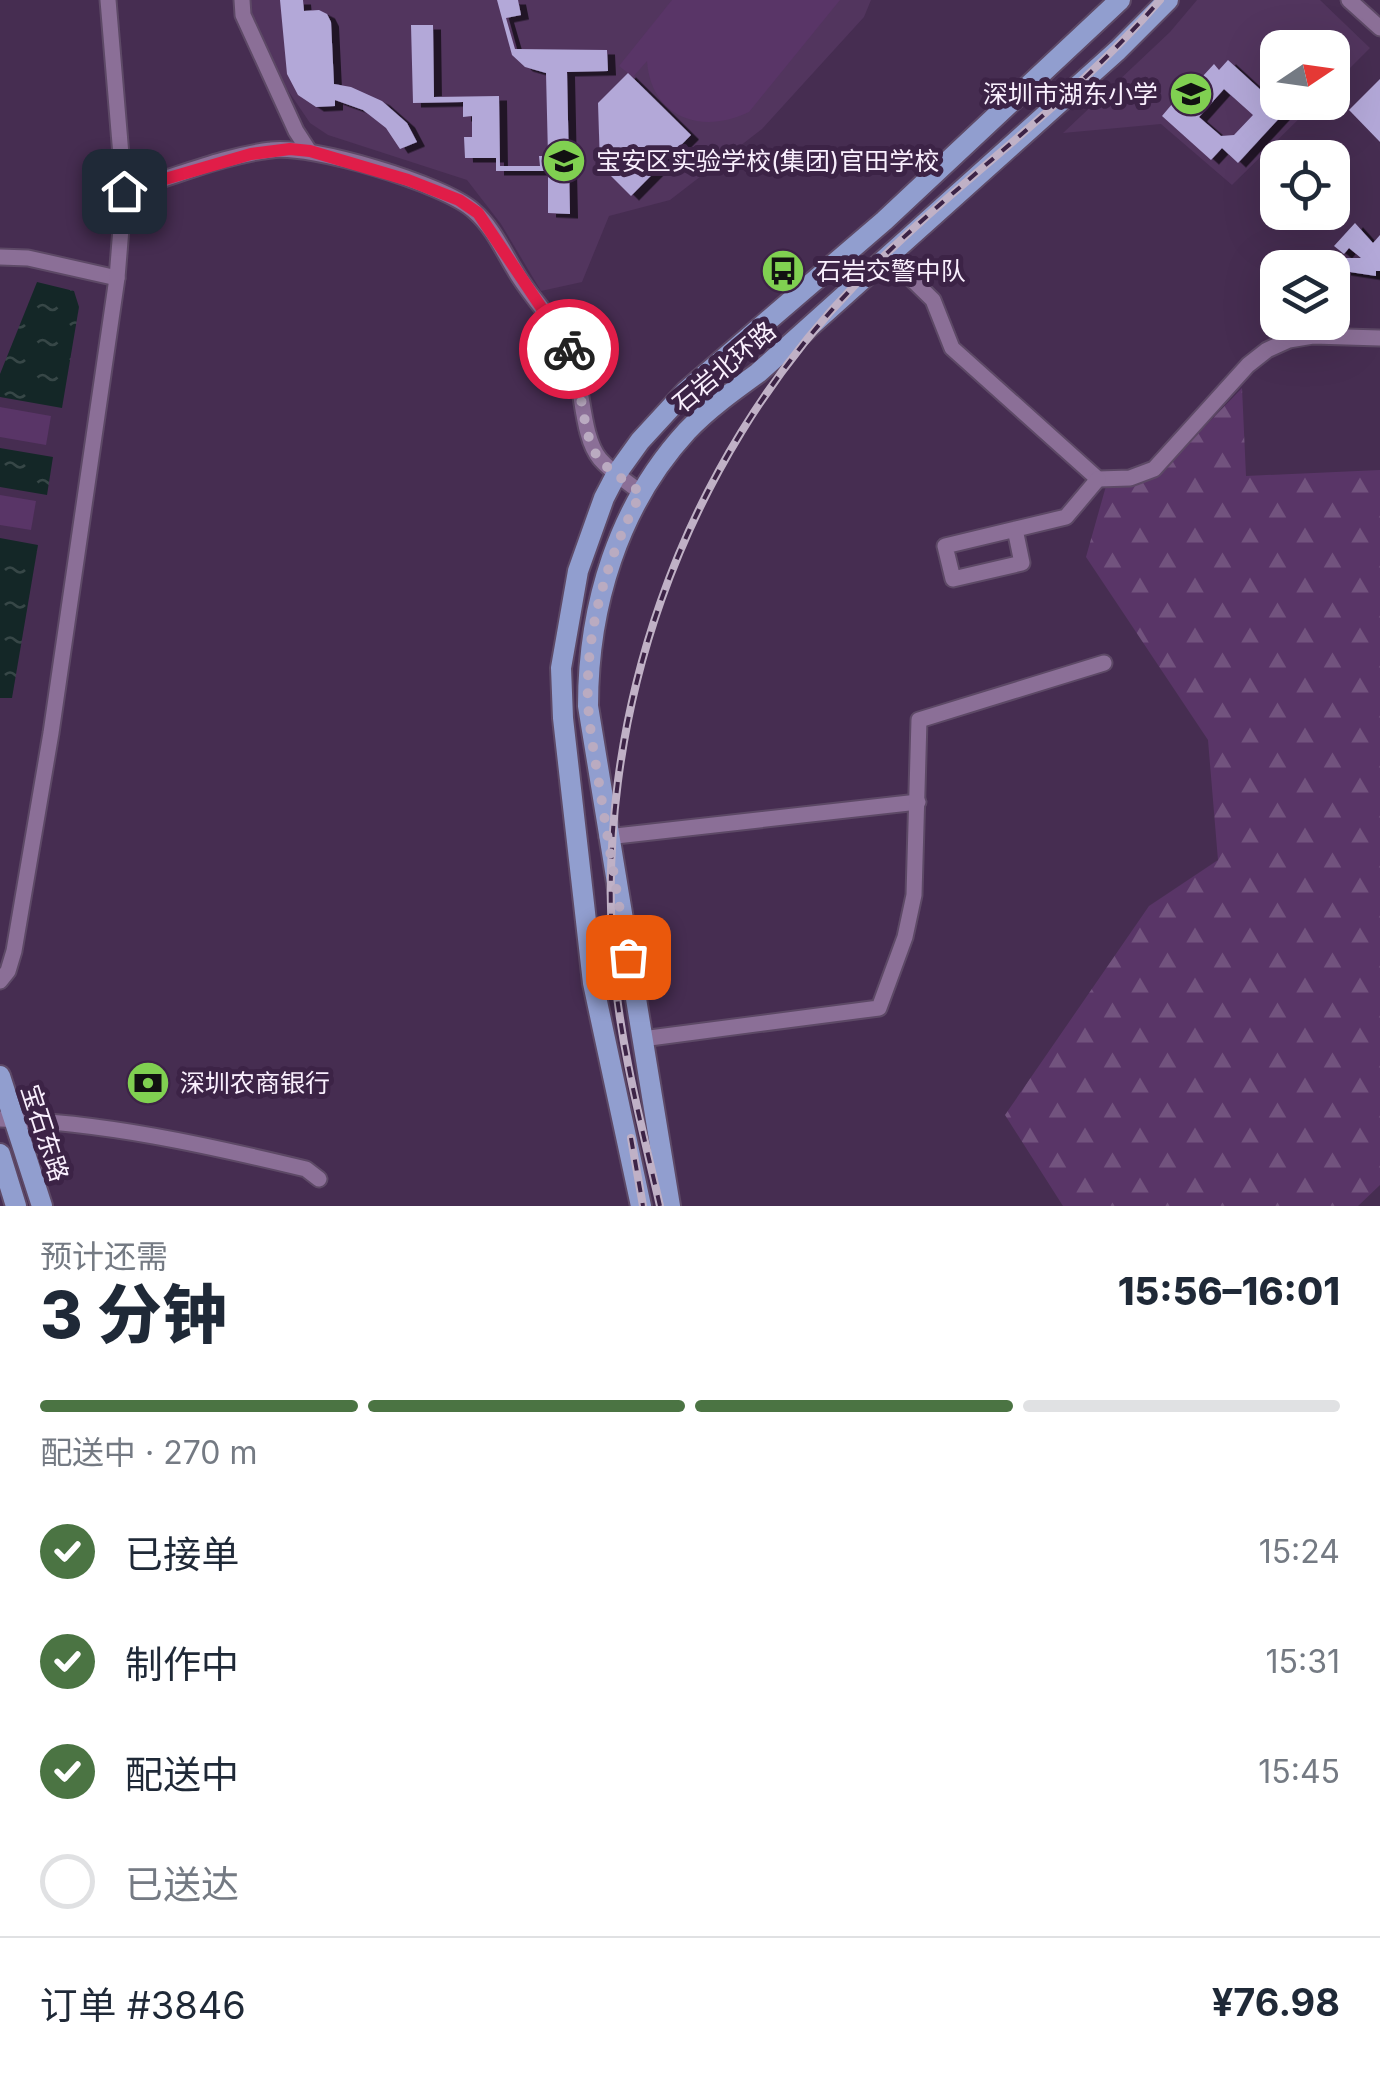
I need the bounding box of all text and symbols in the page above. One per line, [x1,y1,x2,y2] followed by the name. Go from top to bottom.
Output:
[1260,30,1350,120] north arrow
[1260,30,1350,340] map controls
[1168,71,1214,117] school or university icon: 深圳市湖东小学
[983,79,1158,109] place label: 深圳市湖东小学
[541,138,587,184] school or university icon: 宝安区实验学校(集团)官田学校
[1260,140,1350,230] button: locate
[596,146,939,176] place label: 宝安区实验学校(集团)官田学校
[82,149,167,234] pin
[97,164,152,219] icon: home
[760,248,806,294] bus stop icon: 石岩交警中队
[1260,250,1350,340] button: layers
[816,256,966,286] place label: 石岩交警中队
[519,299,619,399] courier
[666,315,782,419] street label: 石岩北环路
[542,322,597,377] icon: bike
[586,915,671,1000] pin
[601,930,656,985] icon: bag
[125,1060,171,1106] bank icon: 深圳农商银行
[180,1068,330,1098] place label: 深圳农商银行
[15,1081,75,1185] street label: 宝石东路
[40,1237,168,1276] text: 预计还需
[1118,1268,1340,1314] text: 15:56–16:01
[40,1275,227,1354] text: 3 分钟
[40,1433,258,1472] text: 配送中 · 270 m
[40,1524,95,1579] icon: check
[125,1531,239,1577] text: 已接单
[1259,1532,1340,1571] text: 15:24
[40,1634,95,1689] icon: check
[125,1641,239,1687] text: 制作中
[1266,1642,1340,1681] text: 15:31
[40,1744,95,1799] icon: check
[125,1751,239,1797] text: 配送中
[1258,1752,1340,1791] text: 15:45
[125,1861,239,1907] text: 已送达
[1212,1979,1340,2025] text: ¥76.98
[40,1982,246,2028] text: 订单 #3846

